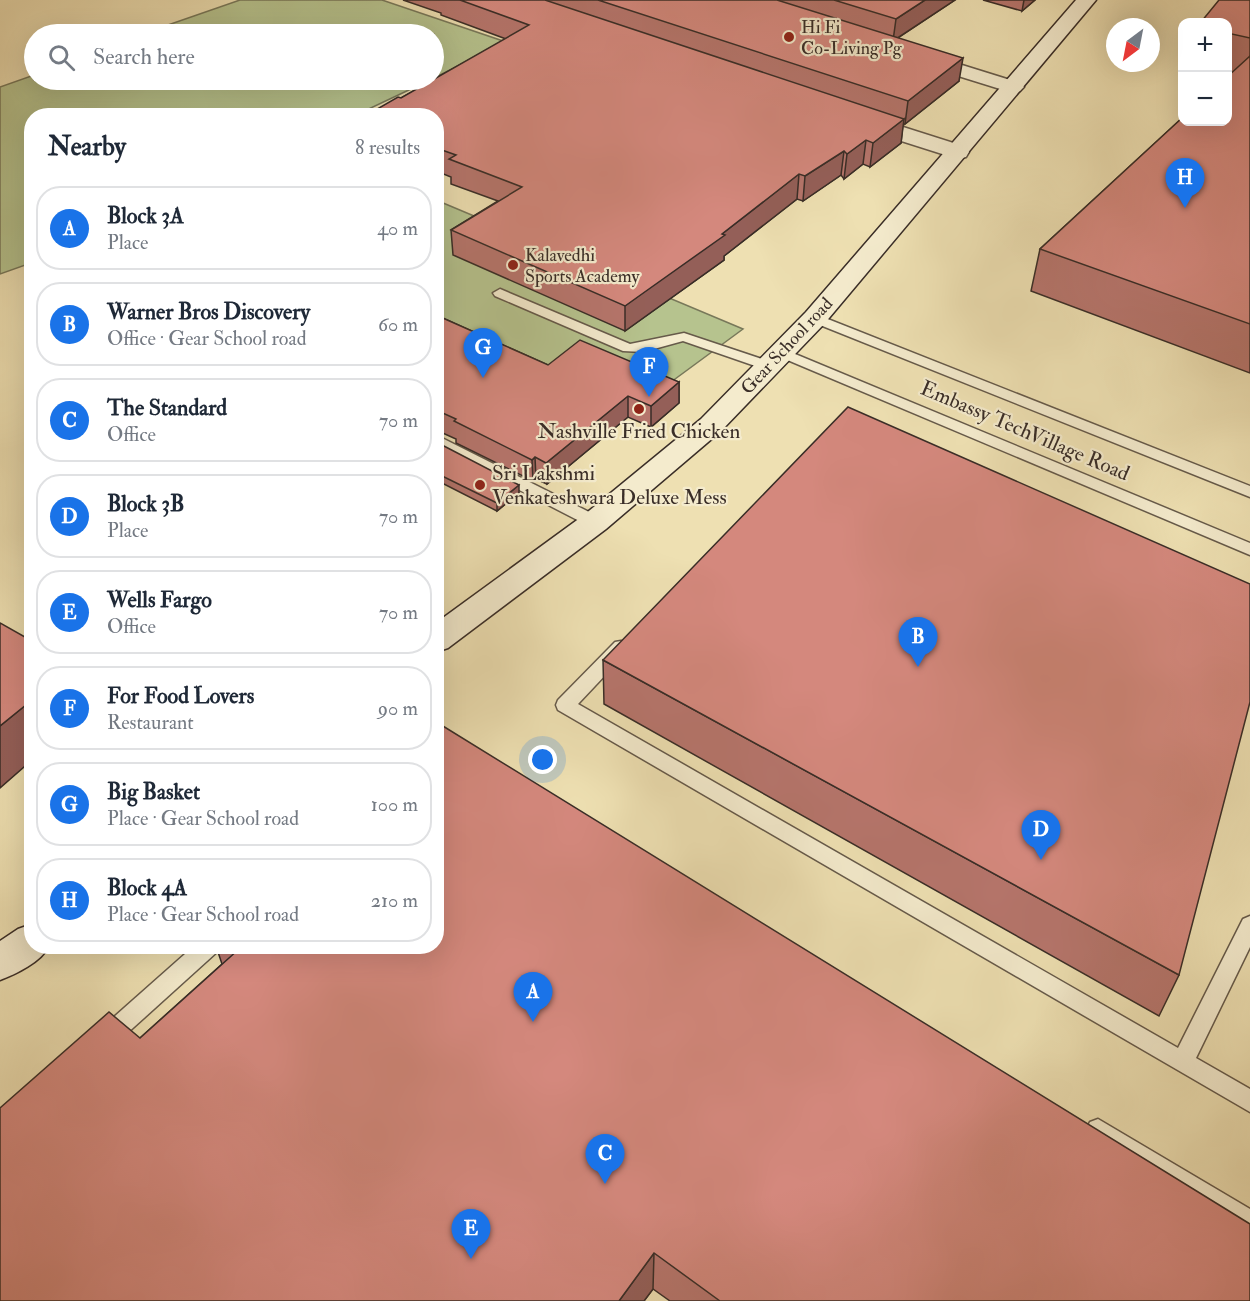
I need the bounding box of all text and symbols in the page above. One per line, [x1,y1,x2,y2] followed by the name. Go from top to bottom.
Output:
[801,16,903,60] place label: Hi Fi Co-Living Pg
[1106,18,1160,72] north arrow
[1178,18,1232,126] map controls
[1178,18,1232,72] button: +
[24,24,444,90] search box
[782,30,796,44] marker: Hi Fi Co-Living Pg
[45,41,78,74] icon: search
[93,43,195,71] text: Search here
[1178,72,1232,126] button: −
[48,131,126,163] text: Nearby
[355,135,420,160] text: 8 results
[1166,158,1204,208] pin: H
[107,202,184,230] text: Block 3A
[63,216,76,241] text: A
[377,216,418,241] text: 40 m
[107,230,148,255] text: Place
[525,244,640,288] place label: Kalavedhi Sports Academy
[506,258,520,272] marker: Kalavedhi Sports Academy
[736,293,838,399] street label: Gear School road
[107,298,310,326] text: Warner Bros Discovery
[63,312,76,337] text: B
[378,312,418,337] text: 60 m
[107,326,306,351] text: Office · Gear School road
[464,328,502,378] pin: G
[630,348,668,397] pin: F
[916,375,1134,488] street label: Embassy TechVillage Road
[107,394,227,422] text: The Standard
[632,402,646,416] marker: Nashville Fried Chicken
[62,408,77,433] text: C
[379,408,418,433] text: 70 m
[538,418,740,445] place label: Nashville Fried Chicken
[107,422,156,447] text: Office
[492,460,727,511] place label: Sri Lakshmi Venkateshwara Deluxe Mess
[473,478,487,492] marker: Sri Lakshmi Venkateshwara Deluxe Mess
[107,490,184,518] text: Block 3B
[61,504,78,529] text: D
[379,504,418,529] text: 70 m
[107,518,148,543] text: Place
[107,586,212,614] text: Wells Fargo
[62,600,77,625] text: E
[379,600,418,625] text: 70 m
[107,614,156,639] text: Office
[898,618,938,667] pin: B
[107,682,254,710] text: For Food Lovers
[63,696,76,721] text: F
[378,696,418,721] text: 90 m
[107,710,194,735] text: Restaurant
[528,745,557,774] your location
[107,778,200,806] text: Big Basket
[61,792,78,817] text: G
[371,792,418,817] text: 100 m
[107,806,299,831] text: Place · Gear School road
[1022,810,1060,860] pin: D
[107,874,187,902] text: Block 4A
[61,888,78,913] text: H
[371,888,418,913] text: 210 m
[107,902,299,927] text: Place · Gear School road
[514,972,552,1022] pin: A
[586,1134,624,1184] pin: C
[452,1210,490,1259] pin: E

